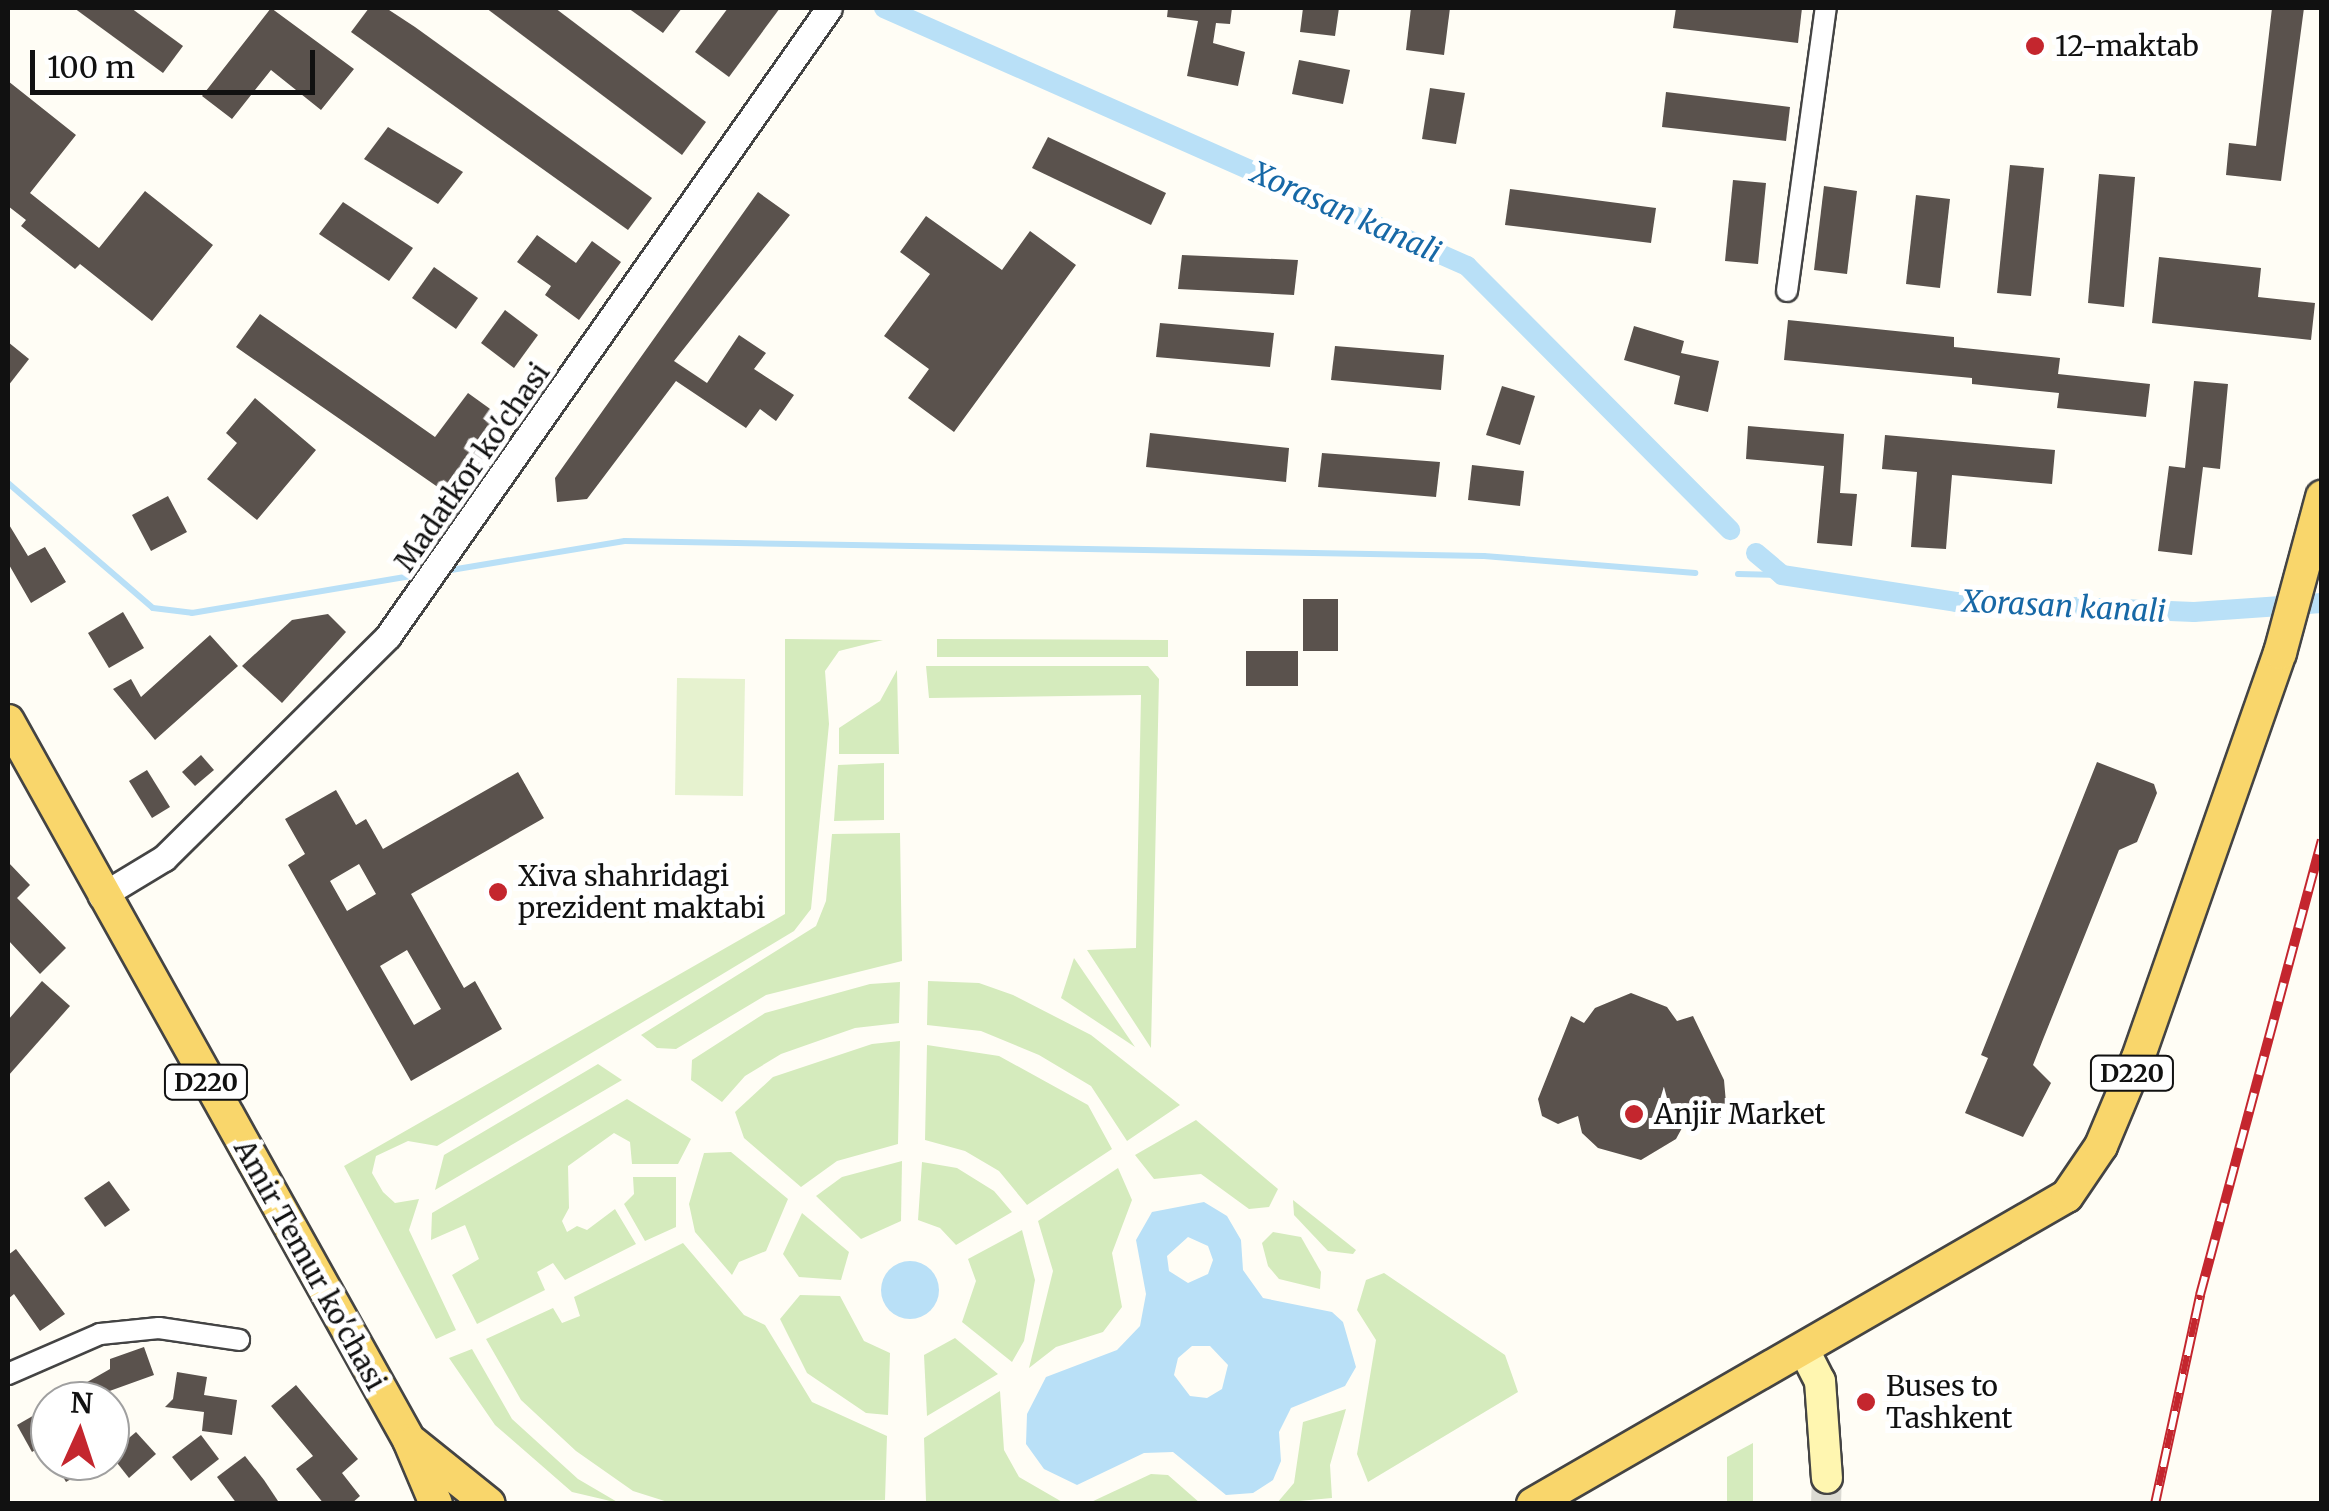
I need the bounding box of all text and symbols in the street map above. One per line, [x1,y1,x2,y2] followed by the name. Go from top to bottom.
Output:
[2055,29,2199,63] place label: 12-maktab
[35,30,320,92] scale bar
[2024,35,2046,57] marker: 12-maktab
[47,48,135,86] text: 100 m
[1246,154,1446,270] water label: Xorasan kanali
[388,356,556,578] street label: Madatkor ko'chasi
[1961,583,2167,629] water label: Xorasan kanali
[518,859,765,925] place label: Xiva shahridagi prezident maktabi
[487,881,509,903] marker: Xiva shahridagi prezident maktabi
[2090,1053,2174,1093] road number: D220
[164,1062,248,1102] road number: D220
[1654,1097,1825,1131] place label: Anjir Market
[1623,1103,1645,1125] marker: Anjir Market
[227,1134,393,1396] street label: Amir Temur ko'chasi
[1886,1369,2013,1435] place label: Buses to Tashkent
[30,1381,130,1481] north arrow
[69,1384,93,1422] text: N
[1855,1391,1877,1413] marker: Buses to Tashkent

